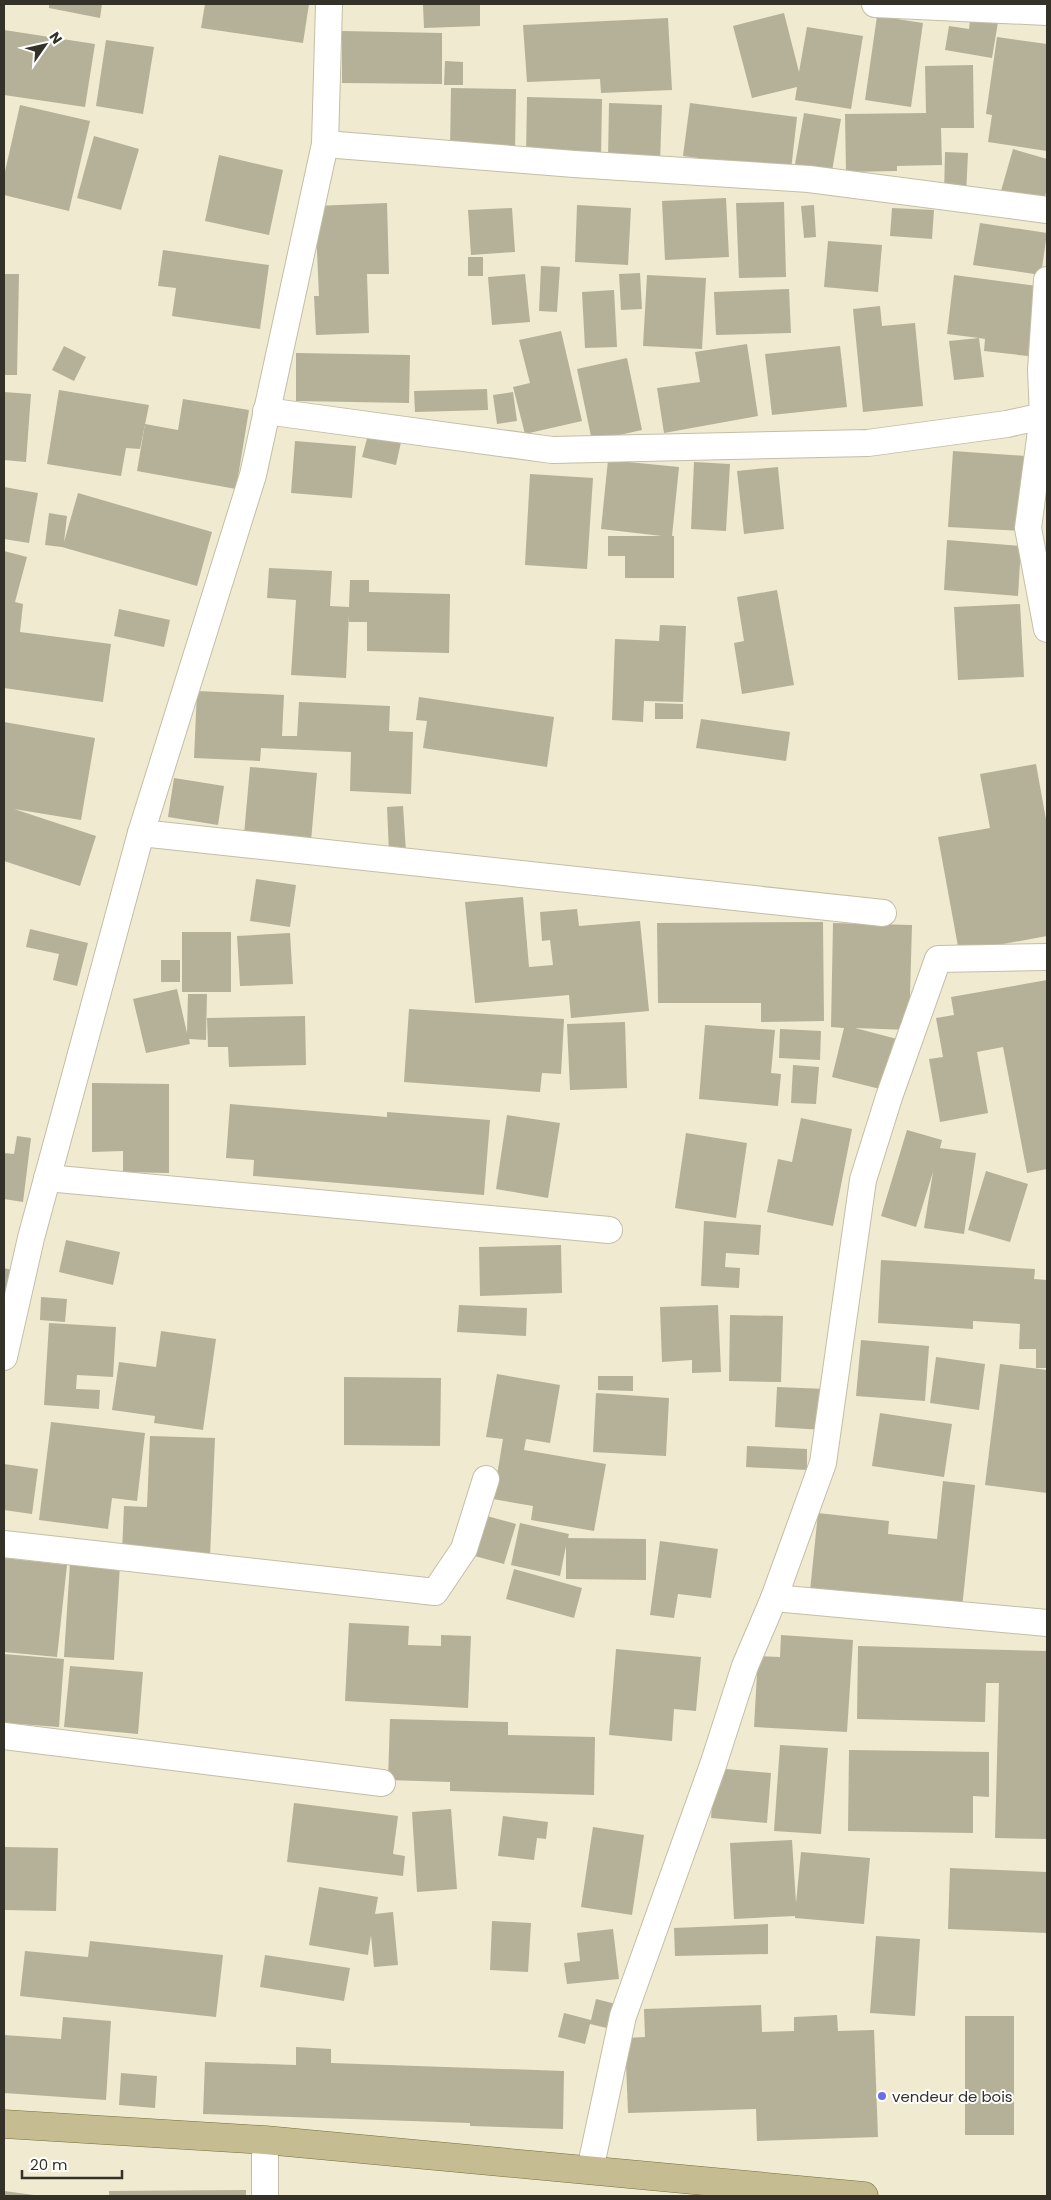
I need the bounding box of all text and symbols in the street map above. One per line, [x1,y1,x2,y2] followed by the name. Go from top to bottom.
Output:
[20,20,70,70] north arrow
[45,28,67,48] text: N
[892,2086,1013,2107] place label: vendeur de bois
[876,2090,888,2102] marker: vendeur de bois
[22,2148,122,2180] scale bar
[30,2154,68,2175] text: 20 m

